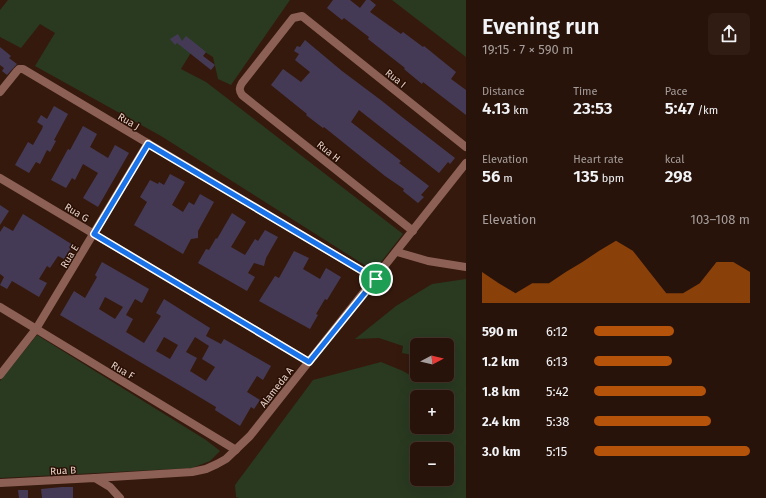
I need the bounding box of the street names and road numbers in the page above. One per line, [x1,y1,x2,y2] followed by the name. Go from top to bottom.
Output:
[383,67,408,91] street label: Rua I
[116,111,141,133] street label: Rua J
[314,139,343,165] street label: Rua H
[62,201,91,225] street label: Rua G
[58,243,82,270] street label: Rua E
[109,359,136,382] street label: Rua F
[257,365,296,410] street label: Alameda A
[50,464,76,478] street label: Rua B

